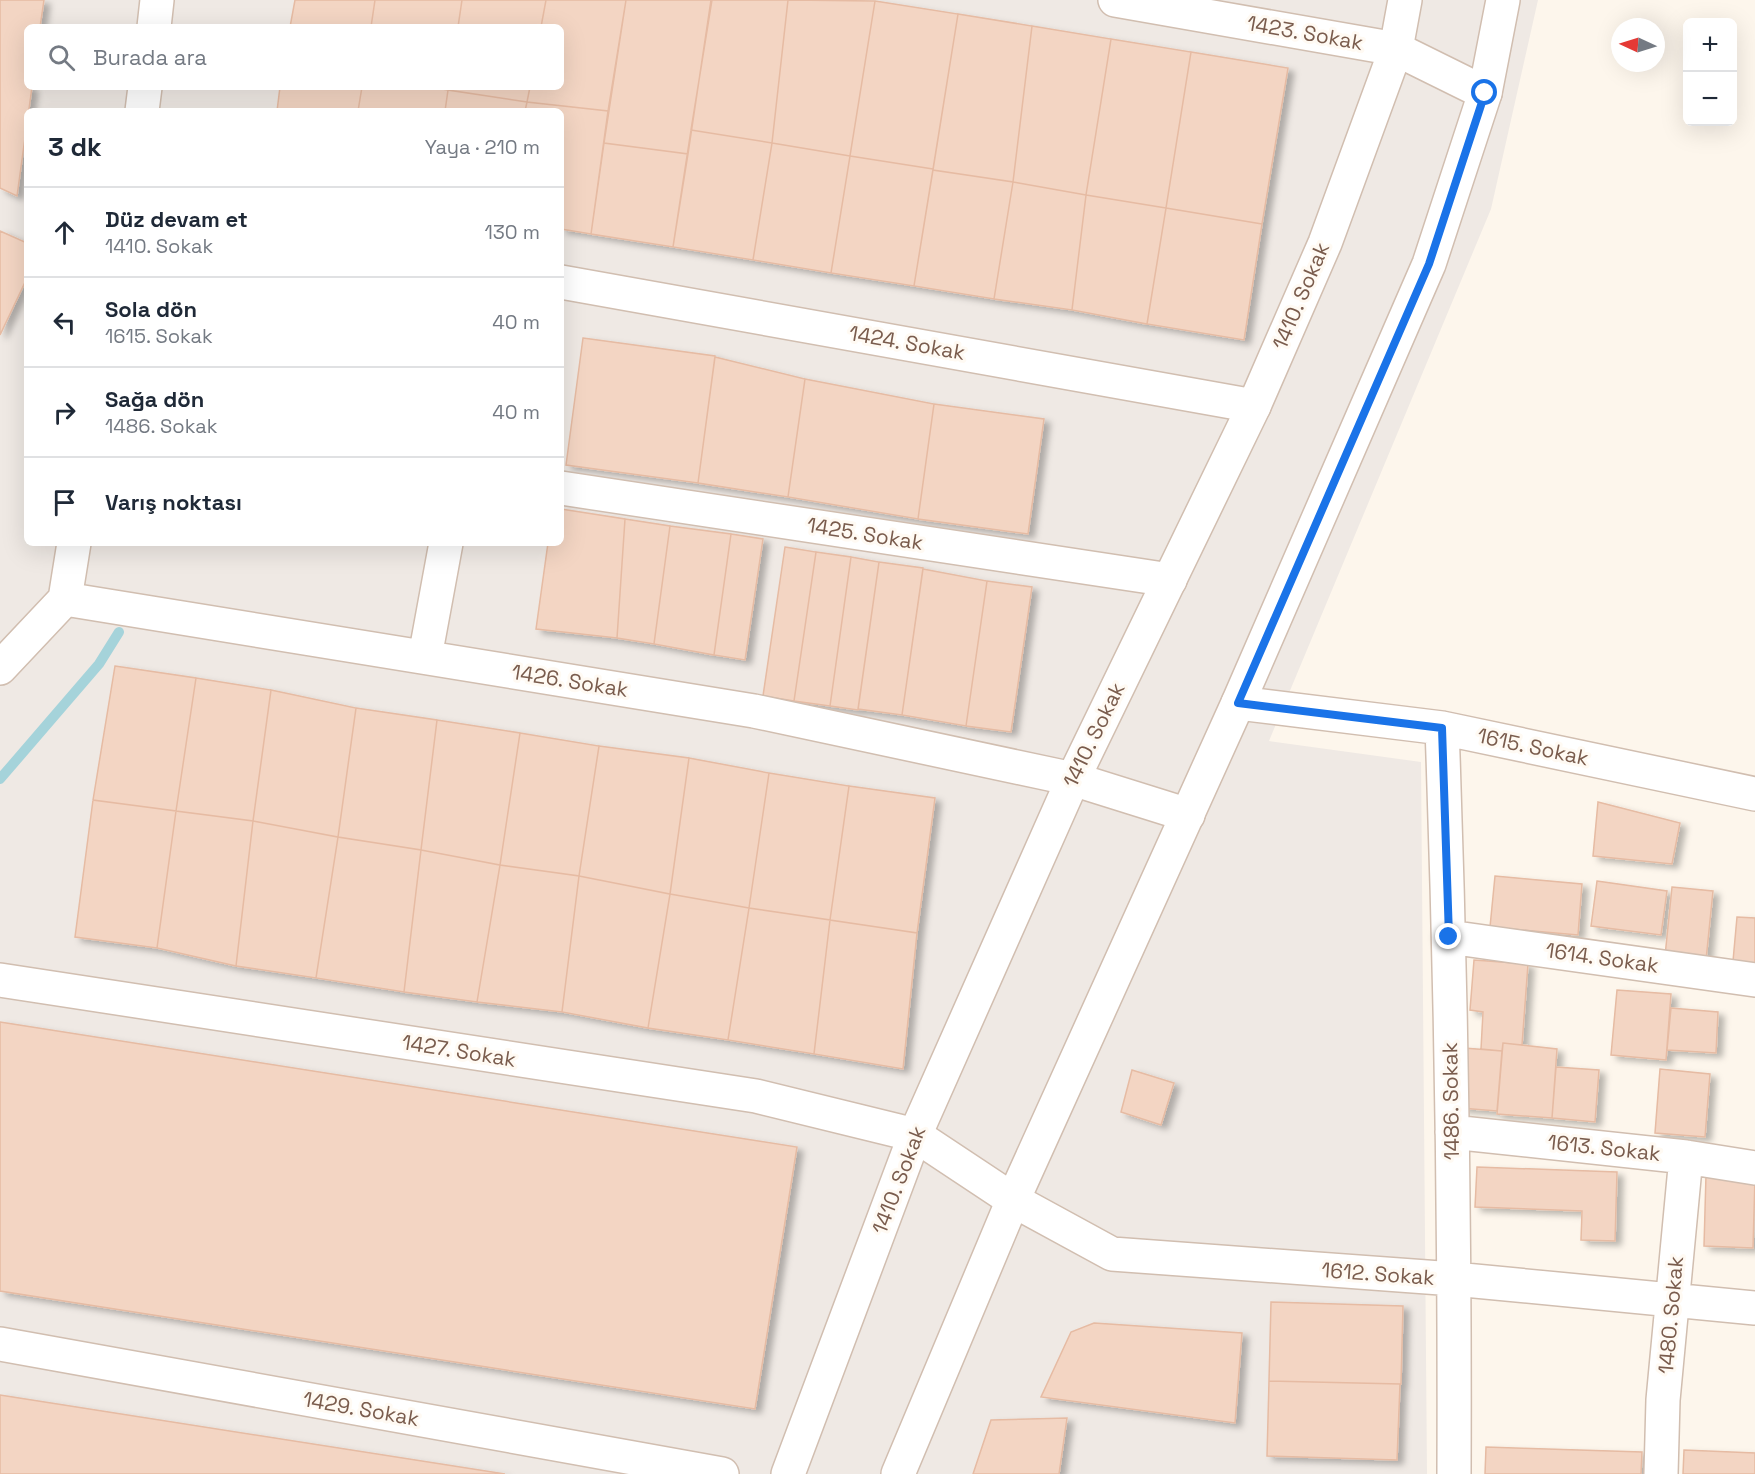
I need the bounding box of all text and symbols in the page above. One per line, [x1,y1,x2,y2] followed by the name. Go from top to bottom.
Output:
[1245,9,1365,56] street label: 1423. Sokak
[1611,18,1665,72] north arrow
[1683,18,1737,126] map controls
[1683,18,1737,72] button: +
[24,24,564,90] search box
[45,41,78,74] icon: search
[93,43,207,71] text: Burada ara
[1683,72,1737,126] button: −
[1471,79,1497,105] route start
[48,130,102,164] text: 3 dk
[425,134,540,160] text: Yaya · 210 m
[105,205,248,233] text: Düz devam et
[48,216,81,249] icon: ahead
[484,219,540,245] text: 130 m
[105,233,213,259] text: 1410. Sokak
[1266,238,1335,353] street label: 1410. Sokak
[105,295,197,323] text: Sola dön
[48,306,81,339] icon: left
[492,309,540,335] text: 40 m
[847,319,967,366] street label: 1424. Sokak
[105,323,213,349] text: 1615. Sokak
[105,385,204,413] text: Sağa dön
[48,396,81,429] icon: right
[492,399,540,425] text: 40 m
[105,413,218,439] text: 1486. Sokak
[48,486,81,519] icon: arrive
[105,488,242,516] text: Varış noktası
[805,511,925,556] street label: 1425. Sokak
[510,658,630,703] street label: 1426. Sokak
[1057,678,1131,792] street label: 1410. Sokak
[1475,722,1591,771] street label: 1615. Sokak
[1435,923,1461,949] route end
[1544,936,1660,979] street label: 1614. Sokak
[400,1028,518,1073] street label: 1427. Sokak
[1436,1042,1465,1160] street label: 1486. Sokak
[866,1122,931,1238] street label: 1410. Sokak
[1546,1128,1662,1167] street label: 1613. Sokak
[1652,1255,1689,1375] street label: 1480. Sokak
[1321,1256,1436,1291] street label: 1612. Sokak
[301,1385,421,1432] street label: 1429. Sokak

